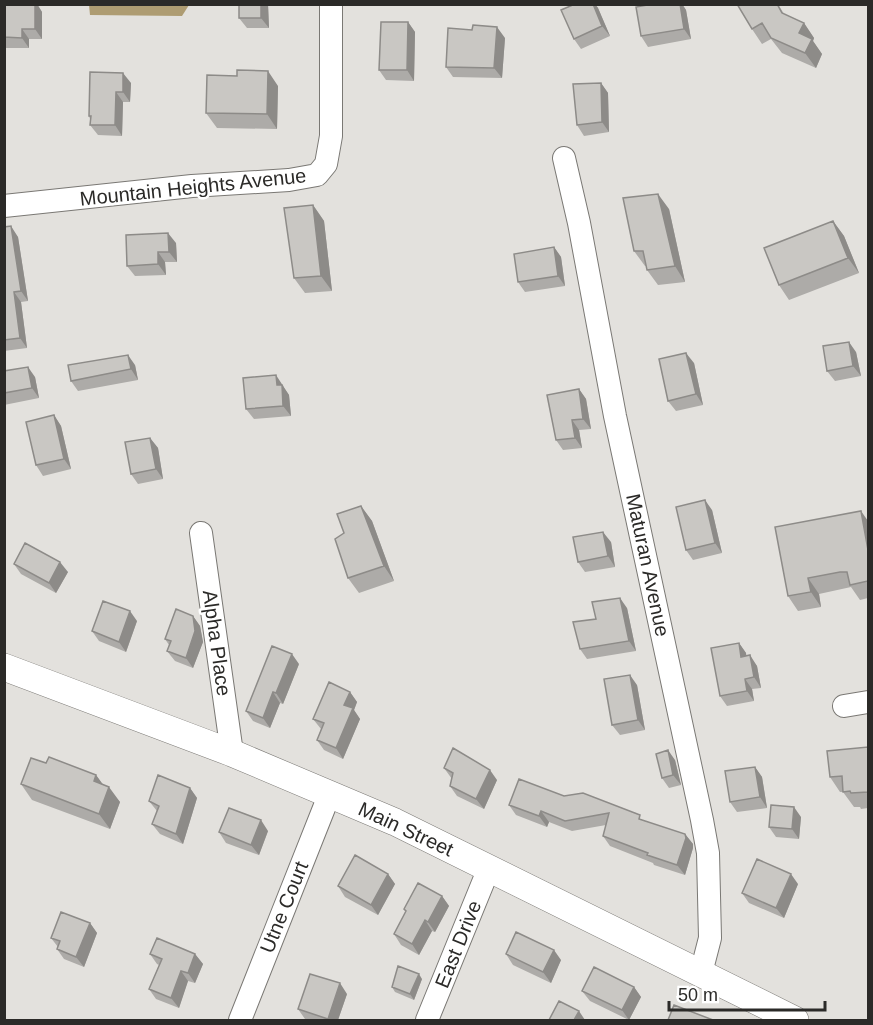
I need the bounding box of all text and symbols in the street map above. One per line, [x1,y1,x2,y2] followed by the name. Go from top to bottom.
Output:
[79,164,307,210] street label: Mountain Heights Avenue
[622,492,674,638] street label: Maturan Avenue
[199,589,235,697] street label: Alpha Place
[355,797,457,861] street label: Main Street
[256,858,312,956] street label: Utne Court
[431,897,485,991] street label: East Drive
[669,974,825,1012] scale bar
[678,985,718,1005] text: 50 m

